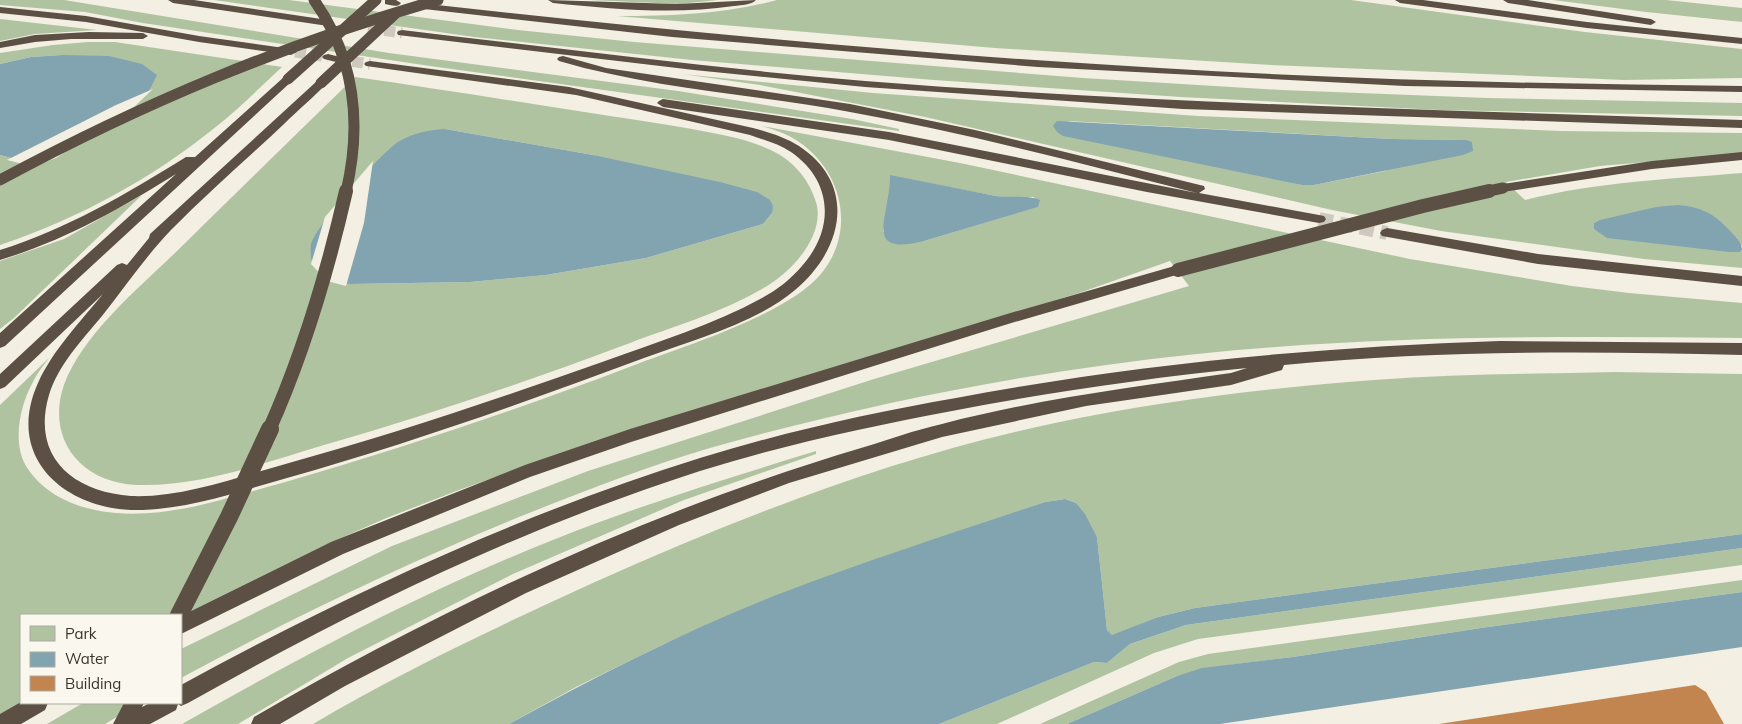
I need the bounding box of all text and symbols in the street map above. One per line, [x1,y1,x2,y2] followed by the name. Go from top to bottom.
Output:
[20,614,182,704] legend
[65,624,97,643] text: Park
[65,649,109,668] text: Water
[65,674,121,693] text: Building

